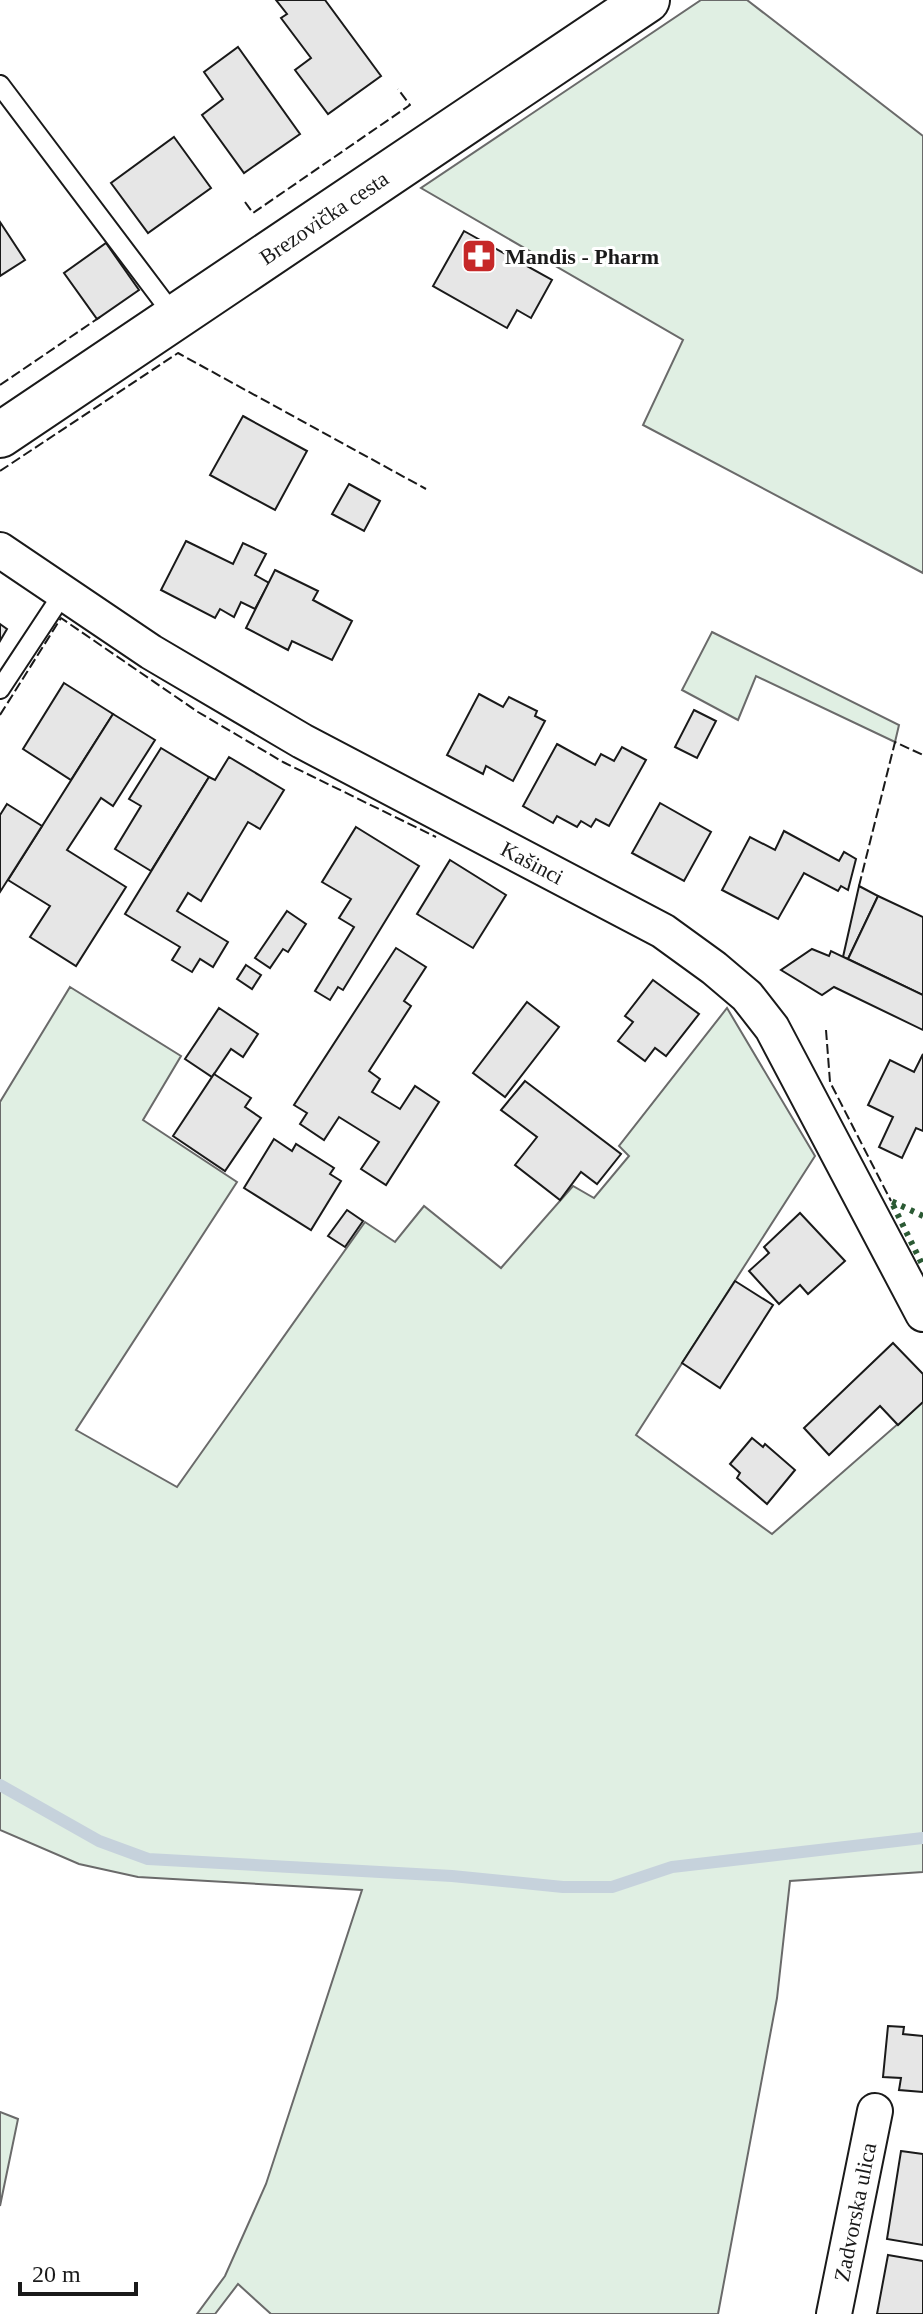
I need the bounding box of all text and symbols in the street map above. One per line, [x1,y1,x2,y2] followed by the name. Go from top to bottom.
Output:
[255,165,393,270] street label: Brezovička cesta
[460,237,498,275] pharmacy icon: Mandis - Pharm
[505,244,659,269] place label: Mandis - Pharm
[497,836,568,889] street label: Kašinci
[828,2140,881,2284] street label: Zadvorska ulica
[20,2246,136,2296] scale bar
[32,2261,81,2287] text: 20 m

